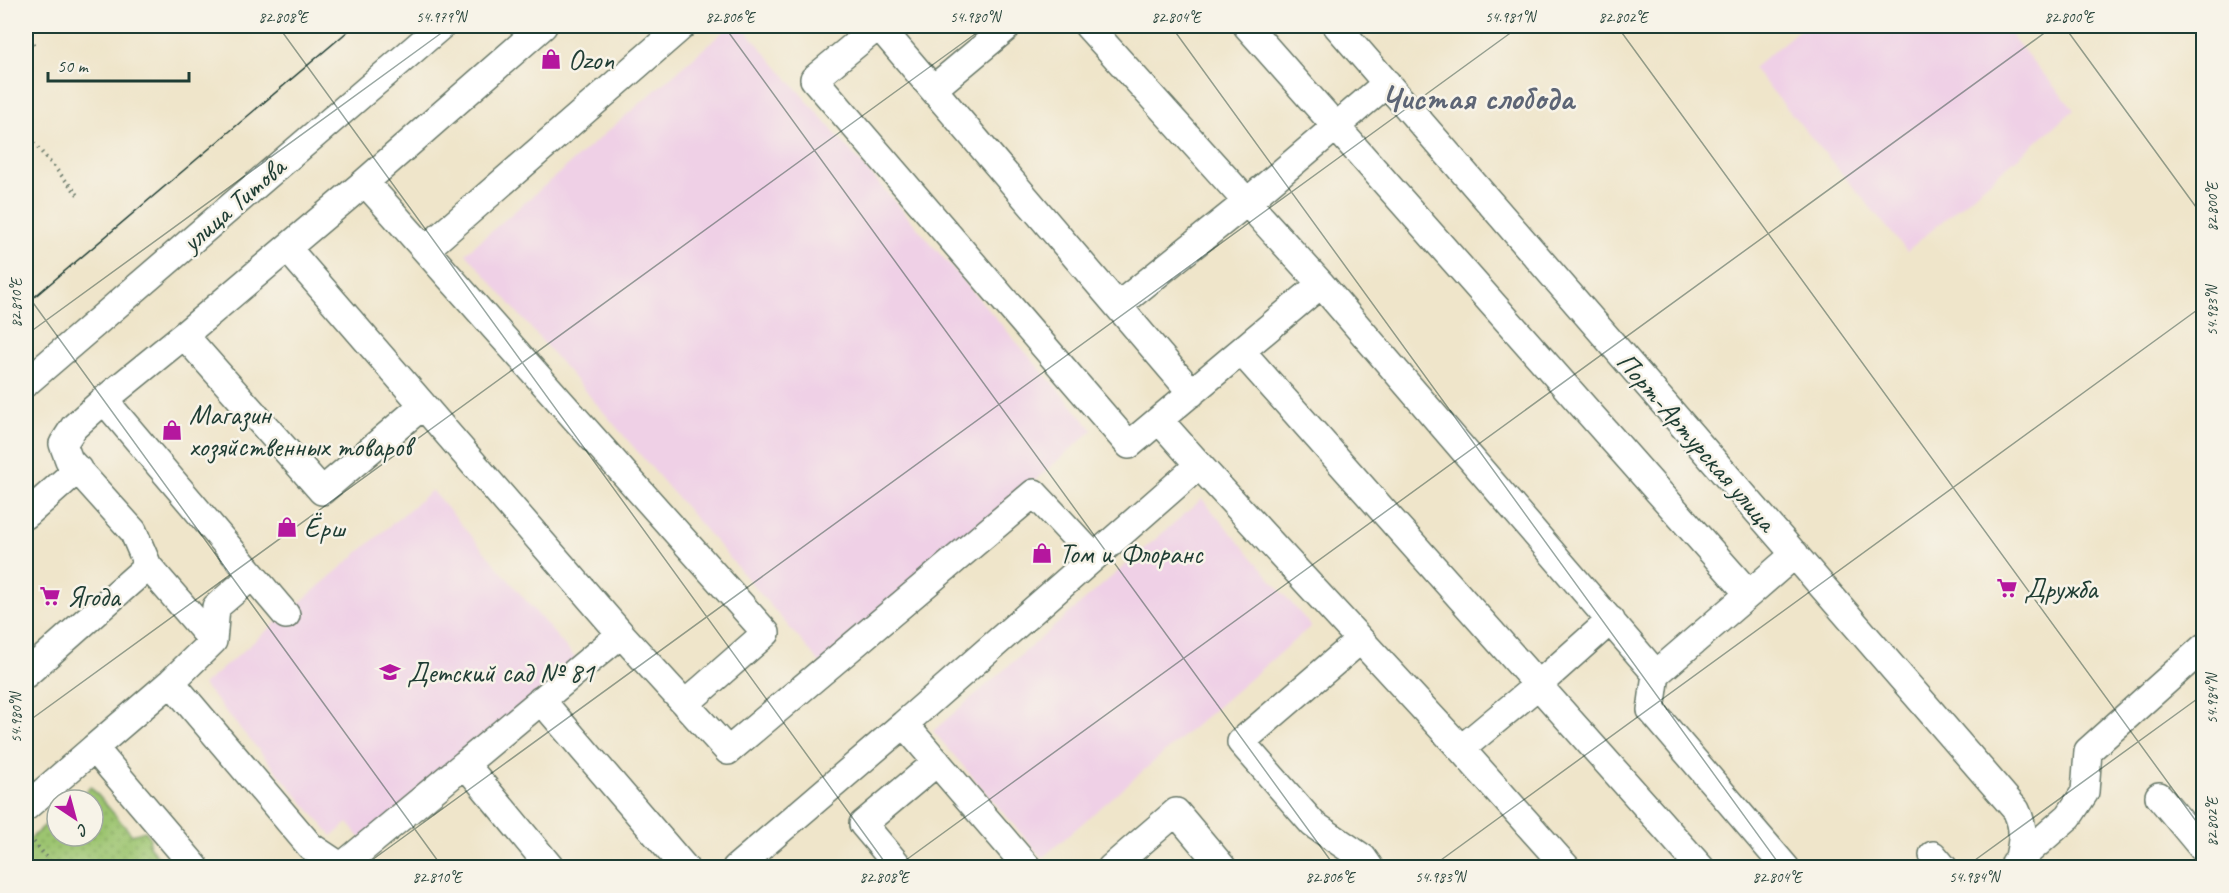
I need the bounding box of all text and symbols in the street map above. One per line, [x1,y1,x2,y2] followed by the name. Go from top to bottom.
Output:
[259,8,310,27] text: 82.808°E
[416,8,469,27] text: 54.979°N
[706,8,757,27] text: 82.806°E
[950,8,1003,27] text: 54.980°N
[1152,8,1203,27] text: 82.804°E
[1485,8,1538,27] text: 54.981°N
[1599,8,1650,27] text: 82.802°E
[2045,8,2096,27] text: 82.800°E
[568,42,614,77] place label: Ozon
[48,45,189,83] scale bar
[539,47,563,71] shop icon: Ozon
[57,55,90,77] text: 50 m
[1380,76,1577,119] district label: Чистая слобода
[173,148,294,260] street label: улица Титова
[2203,180,2222,231] text: 82.800°E
[7,276,26,327] text: 82.810°E
[2203,283,2222,336] text: 54.983°N
[1609,344,1786,540] street label: Порт-Артурская улица
[189,397,416,464] place label: Магазин хозяйственных товаров
[160,418,184,442] shop icon: Магазин хозяйственных товаров
[304,510,347,545] place label: Ёрш
[275,515,299,539] shop icon: Ёрш
[1059,536,1204,571] place label: Том и Флоранс
[1030,541,1054,565] shop icon: Том и Флоранс
[2024,571,2099,606] place label: Дружба
[1995,576,2019,600] supermarket icon: Дружба
[67,579,121,614] place label: Ягода
[38,584,62,608] supermarket icon: Ягода
[407,655,596,690] place label: Детский сад № 81
[378,660,402,684] school or university icon: Детский сад № 81
[2203,671,2222,724] text: 54.984°N
[7,690,26,743] text: 54.980°N
[45,788,105,848] north arrow
[2203,795,2222,846] text: 82.802°E
[72,819,92,841] text: С
[413,868,464,887] text: 82.810°E
[860,868,911,887] text: 82.808°E
[1306,868,1357,887] text: 82.806°E
[1415,868,1468,887] text: 54.983°N
[1753,868,1804,887] text: 82.804°E
[1949,868,2002,887] text: 54.984°N

